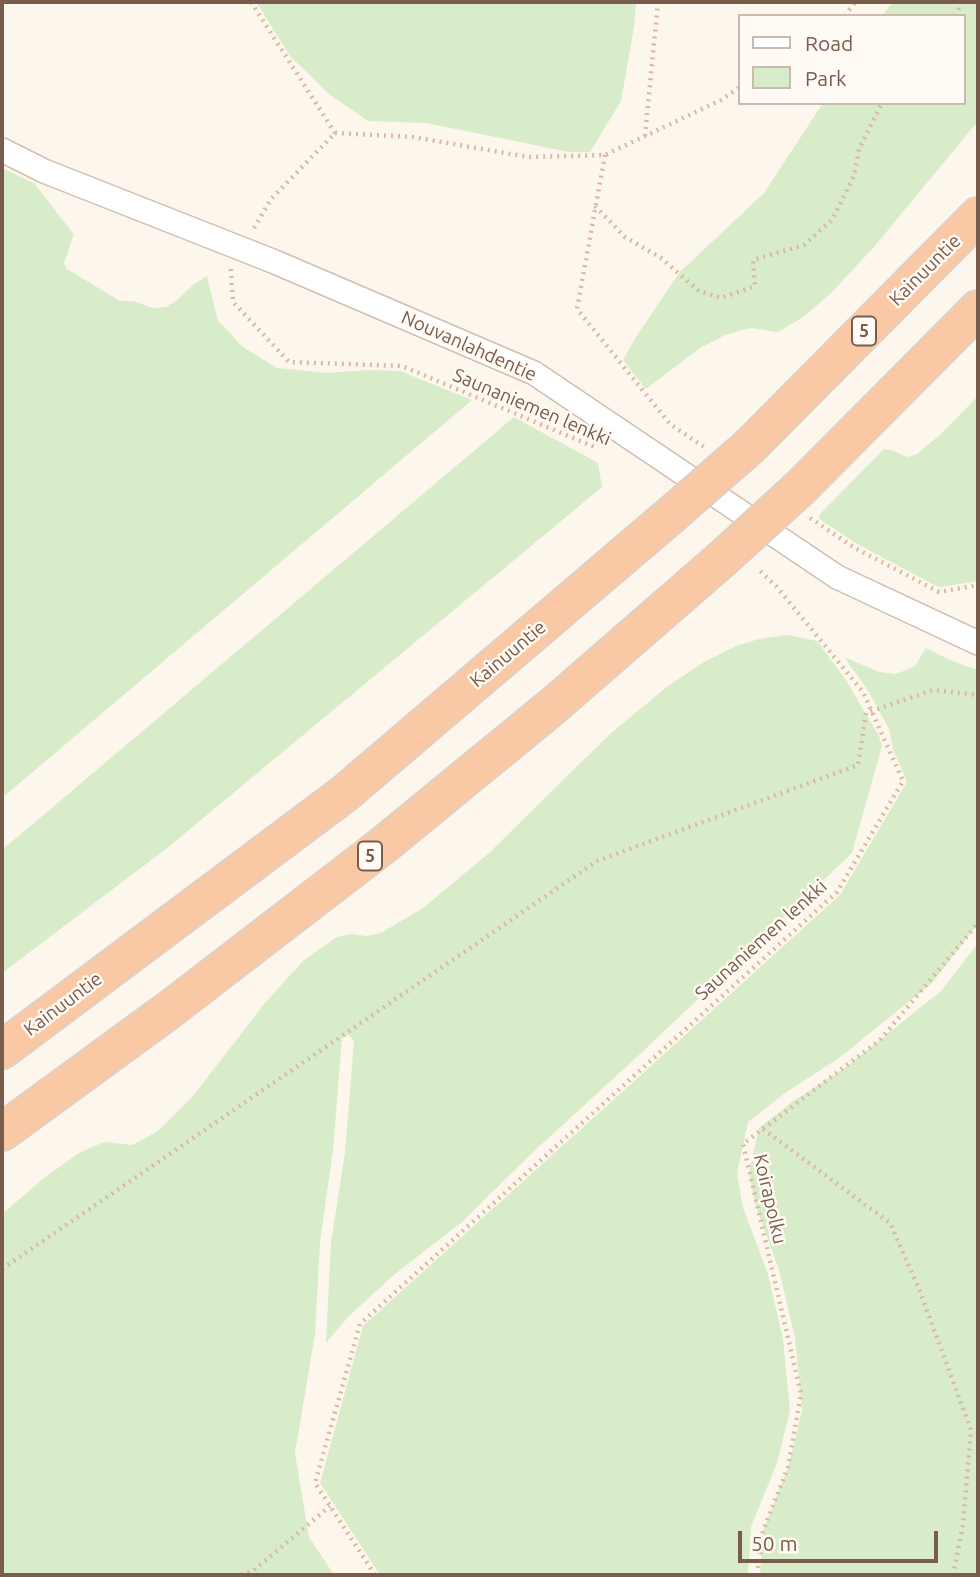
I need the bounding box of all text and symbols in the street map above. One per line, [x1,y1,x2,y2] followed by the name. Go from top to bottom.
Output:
[738,14,966,105] legend
[805,31,853,55] text: Road
[805,66,847,90] text: Park
[884,229,966,311] street label: Kainuuntie
[398,306,540,386] street label: Nouvanlahdentie
[852,316,876,346] road number: 5
[450,363,614,451] street label: Saunaniemen lenkki
[465,616,551,692] street label: Kainuuntie
[358,842,382,870] road number: 5
[690,875,832,1005] street label: Saunaniemen lenkki
[19,967,107,1041] street label: Kainuuntie
[749,1152,791,1246] street label: Koirapolku
[742,1518,942,1562] scale bar
[751,1531,798,1555] text: 50 m

